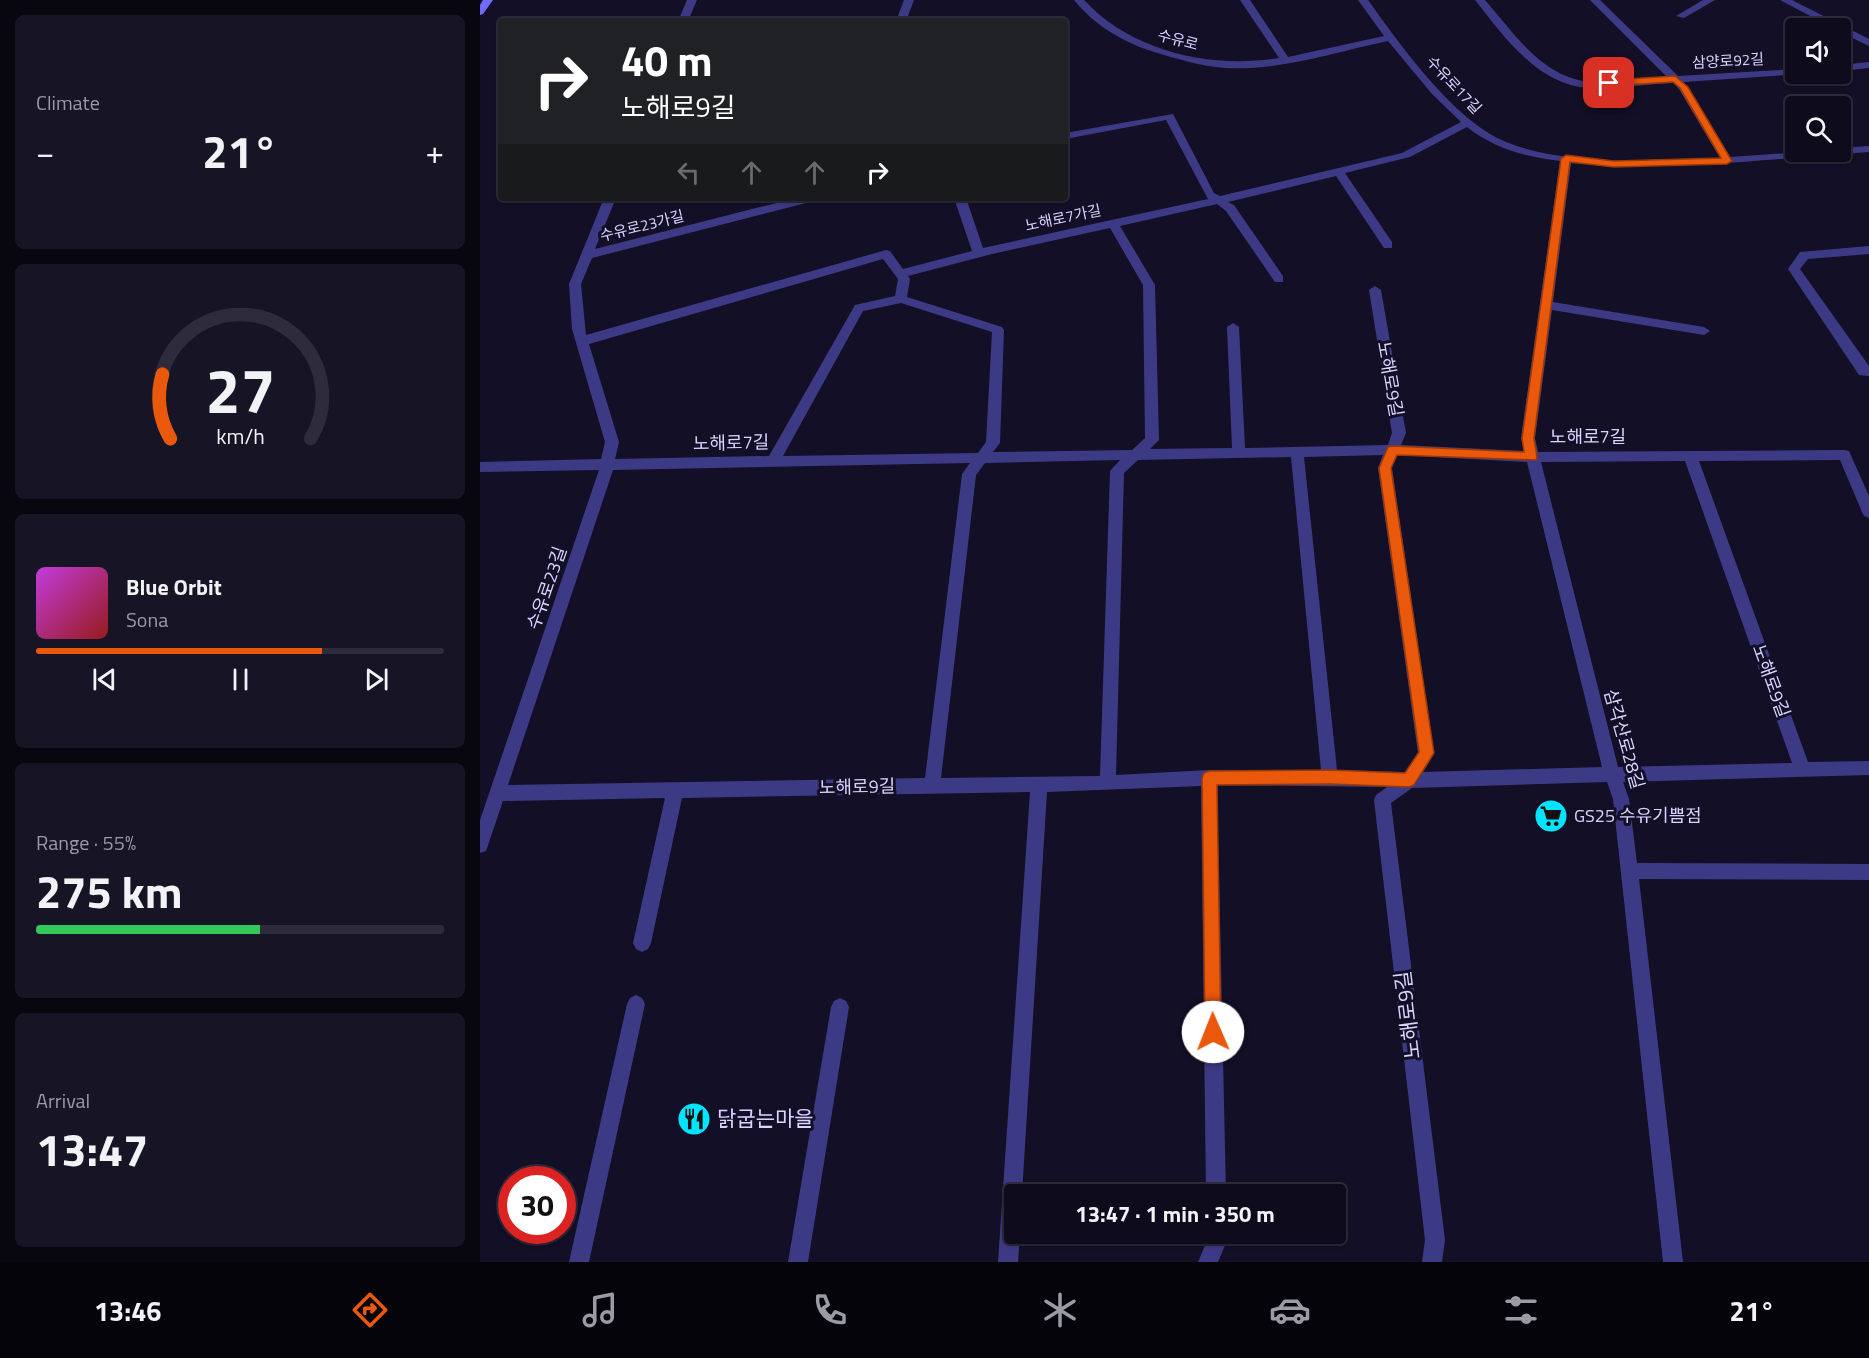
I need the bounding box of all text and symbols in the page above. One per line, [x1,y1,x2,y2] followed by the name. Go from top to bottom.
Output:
[1785,18,1851,162] map controls
[1785,18,1851,84] button: sound
[1155,23,1201,56] street label: 수유로
[621,28,713,92] text: 40 m
[522,42,600,120] icon: right
[1691,47,1765,74] street label: 삼양로92길
[1421,50,1487,119] street label: 수유로17길
[1583,57,1634,108] pin
[1592,66,1625,99] icon: arrive
[621,86,735,127] text: 노해로9길
[36,87,100,118] text: Climate
[1785,96,1851,162] button: search
[202,117,278,185] text: 21°
[36,127,54,177] text: −
[426,127,444,177] text: +
[672,156,705,189] icon: left
[735,156,768,189] icon: ahead
[798,156,831,189] icon: ahead
[861,156,894,189] icon: right
[1023,198,1103,237] street label: 노해로7가길
[597,204,686,247] street label: 수유로23가길
[1371,339,1410,419] street label: 노해로9길
[205,342,275,437] text: 27
[216,420,264,452] text: km/h
[1550,423,1626,450] street label: 노해로7길
[693,428,769,457] street label: 노해로7길
[520,543,573,633] street label: 수유로23길
[126,570,222,604] text: Blue Orbit
[126,604,168,635] text: Sona
[1746,640,1797,721] street label: 노해로9길
[88,663,121,696] icon: previous
[224,663,257,696] icon: pause
[360,663,393,696] icon: next
[1597,686,1652,792] street label: 삼각산로28길
[819,772,895,801] street label: 노해로9길
[1533,798,1569,834] supermarket icon: GS25 수유기쁨점
[1574,802,1702,829] place label: GS25 수유기쁨점
[36,827,136,858] text: Range · 55%
[36,857,182,925] text: 275 km
[1386,969,1428,1061] street label: 노해로9길
[1181,1000,1245,1064] position arrow
[36,1085,90,1116] text: Arrival
[676,1101,712,1137] restaurant icon: 닭굽는마을
[717,1102,814,1134] place label: 닭굽는마을
[36,1115,148,1183] text: 13:47
[498,1166,576,1244] speed limit sign: 30
[1075,1197,1275,1231] text: 13:47 · 1 min · 350 m
[349,1289,391,1331] icon: directions
[579,1289,621,1331] icon: music
[809,1289,851,1331] icon: phone
[1039,1289,1081,1331] icon: climate
[1269,1289,1311,1331] icon: car
[1500,1289,1542,1331] icon: filters
[94,1290,161,1331] text: 13:46
[1730,1290,1775,1331] text: 21°

